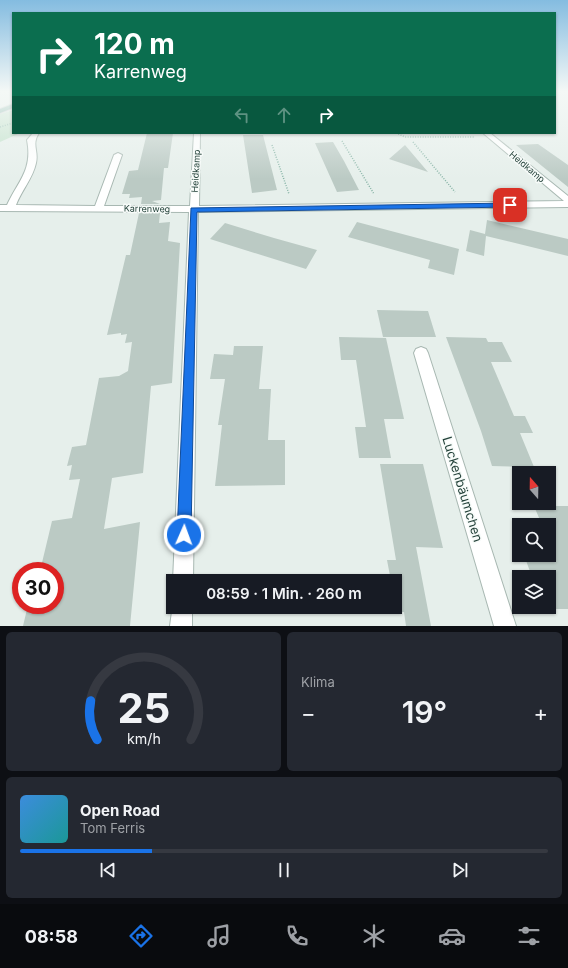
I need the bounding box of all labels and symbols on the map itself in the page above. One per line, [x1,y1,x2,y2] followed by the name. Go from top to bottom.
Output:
[189,149,202,193] street label: Heidkamp
[507,149,548,185] street label: Heidkamp
[493,188,527,222] pin
[124,203,170,214] street label: Karrenweg
[439,434,487,544] street label: Luckenbäumchen
[512,466,556,510] north arrow
[163,514,205,556] position arrow
[12,562,64,614] speed limit sign: 30

